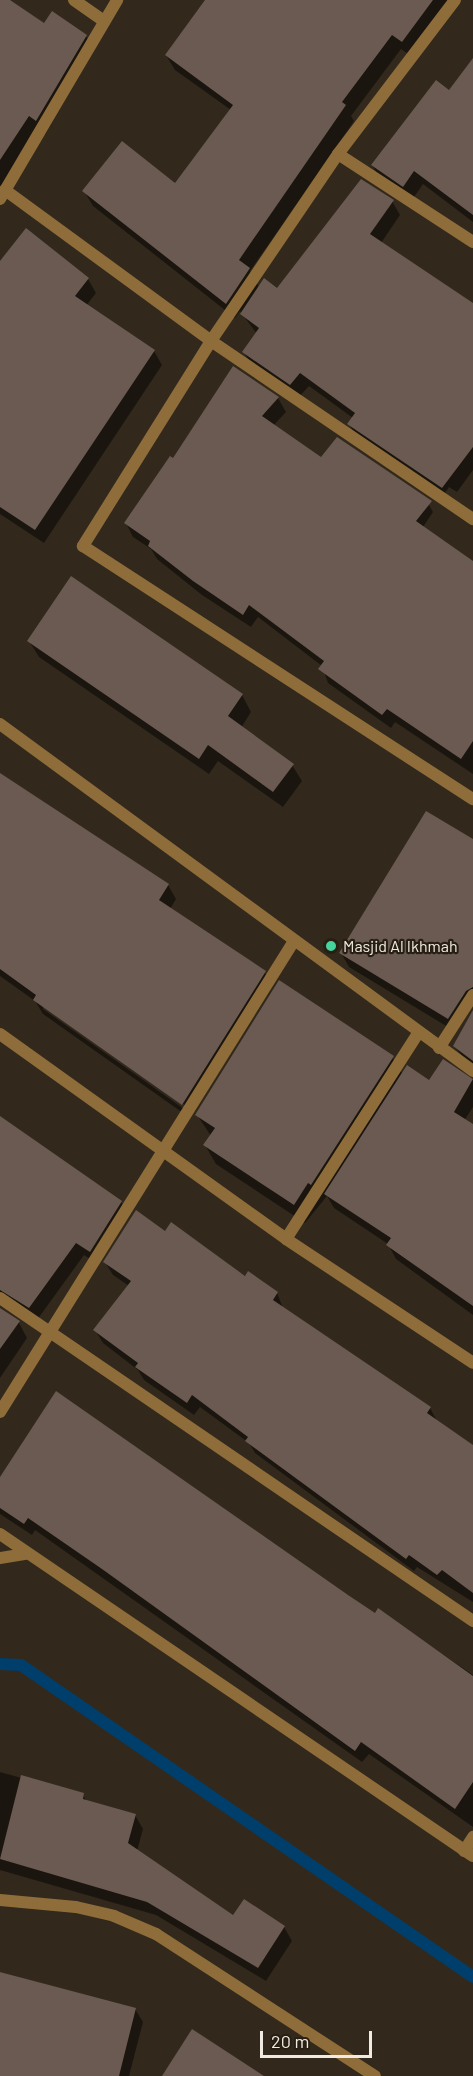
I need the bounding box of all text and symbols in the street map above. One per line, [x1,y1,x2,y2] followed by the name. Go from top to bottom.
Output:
[343,936,458,956] place label: Masjid Al Ikhmah
[324,939,338,953] marker: Masjid Al Ikhmah
[263,2019,376,2057] scale bar
[271,2030,309,2052] text: 20 m

